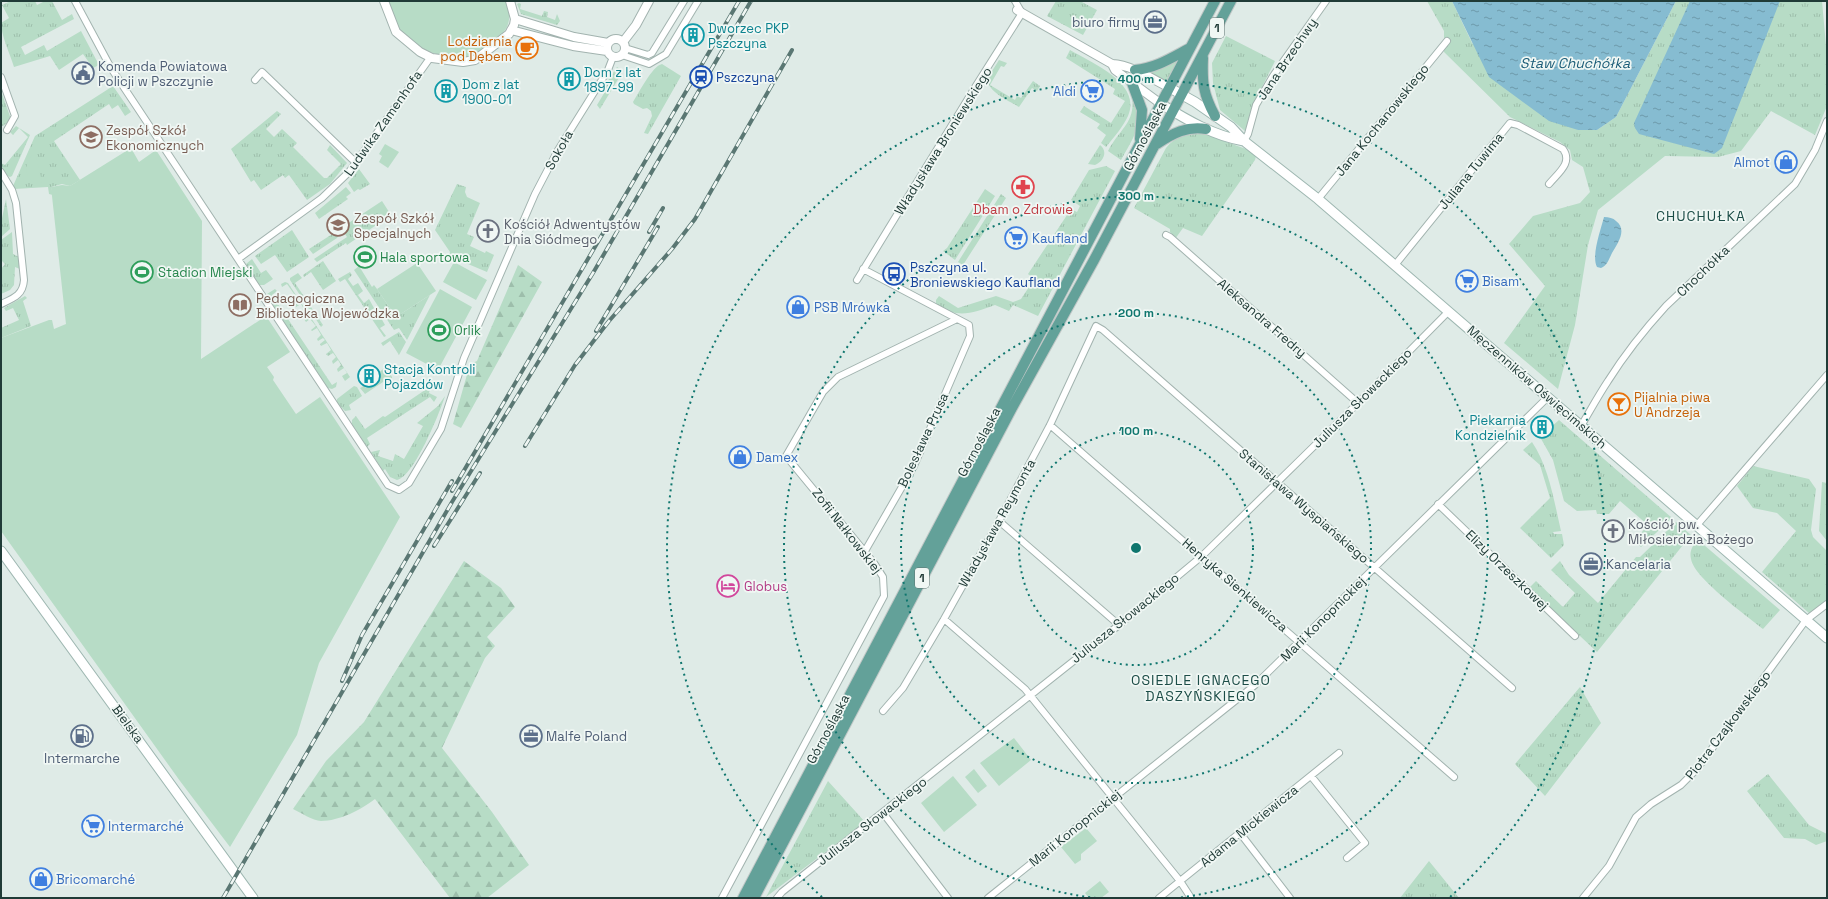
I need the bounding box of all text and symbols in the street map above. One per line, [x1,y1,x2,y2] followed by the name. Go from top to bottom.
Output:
[1142,9,1168,35] office icon: biuro firmy
[1072,14,1140,31] place label: biuro firmy
[1253,15,1321,103] street label: Jana Brzechwy
[1210,18,1224,38] road number: 1
[708,20,789,52] place label: Dworzec PKP Pszczyna
[680,22,706,48] building icon: Dworzec PKP Pszczyna
[440,33,513,65] place label: Lodziarnia pod Dębem
[514,35,540,61] cafe icon: Lodziarnia pod Dębem
[1520,54,1631,72] water label: Staw Chuchółka
[98,58,228,90] place label: Komenda Powiatowa Policji w Pszczynie
[70,60,96,86] public building icon: Komenda Powiatowa Policji w Pszczynie
[1331,60,1433,180] street label: Jana Kochanowskiego
[584,64,642,96] place label: Dom z lat 1897-99
[688,64,714,90] station icon: Pszczyna
[890,64,996,218] street label: Władysława Broniewskiego
[340,66,426,179] street label: Ludwika Zamenhofa
[556,66,582,92] building icon: Dom z lat 1897-99
[716,69,775,86] place label: Pszczyna
[1118,71,1154,87] text: 400 m
[462,76,520,108] place label: Dom z lat 1900-01
[433,78,459,104] building icon: Dom z lat 1900-01
[1079,78,1105,104] supermarket icon: Aldi
[1053,83,1076,100] place label: Aldi
[1120,98,1171,174] street label: Górnośląska
[106,122,204,154] place label: Zespół Szkół Ekonomicznych
[78,124,104,150] school or university icon: Zespół Szkół Ekonomicznych
[541,127,577,173] street label: Sokoła
[1435,129,1508,213] street label: Juliana Tuwima
[1773,149,1799,175] shop icon: Almot
[1734,154,1770,171] place label: Almot
[1010,174,1036,200] pharmacy icon: Dbam o Zdrowie
[1118,188,1154,204] text: 300 m
[973,201,1073,218] place label: Dbam o Zdrowie
[1656,207,1746,225] district label: CHUCHUŁKA
[354,210,435,242] place label: Zespół Szkół Specjalnych
[325,212,351,238] school or university icon: Zespół Szkół Specjalnych
[504,216,641,248] place label: Kościół Adwentystów Dnia Siódmego
[475,218,501,244] church icon: Kościół Adwentystów Dnia Siódmego
[1003,225,1029,251] supermarket icon: Kaufland
[1032,230,1088,247] place label: Kaufland
[1673,241,1733,300] street label: Chochółka
[352,244,378,270] sports icon: Hala sportowa
[380,249,470,266] place label: Hala sportowa
[129,259,155,285] sports icon: Stadion Miejski
[910,259,1060,291] place label: Pszczyna ul. Broniewskiego Kaufland
[881,261,907,287] bus stop icon: Pszczyna ul. Broniewskiego Kaufland
[158,264,252,281] place label: Stadion Miejski
[1454,268,1480,294] supermarket icon: Bisam
[1482,273,1519,290] place label: Bisam
[1214,275,1310,361] street label: Aleksandra Fredry
[256,290,400,322] place label: Pedagogiczna Biblioteka Wojewódzka
[227,292,253,318] library icon: Pedagogiczna Biblioteka Wojewódzka
[785,294,811,320] shop icon: PSB Mrówka
[814,299,891,316] place label: PSB Mrówka
[1118,305,1154,321] text: 200 m
[426,317,452,343] sports icon: Orlik
[454,322,481,339] place label: Orlik
[1464,322,1610,452] street label: Męczenników Oświęcimskich
[1308,344,1416,452] street label: Juliusza Słowackiego
[384,361,476,393] place label: Stacja Kontroli Pojazdów
[356,363,382,389] building icon: Stacja Kontroli Pojazdów
[894,389,953,490] street label: Bolesława Prusa
[1634,389,1711,421] place label: Pijalnia piwa U Andrzeja
[1606,391,1632,417] bar icon: Pijalnia piwa U Andrzeja
[954,404,1005,480] street label: Górnośląska
[1455,412,1527,444] place label: Piekarnia Kondzielnik
[1529,414,1555,440] building icon: Piekarnia Kondzielnik
[1119,423,1153,439] text: 100 m
[727,444,753,470] shop icon: Damex
[1235,445,1373,567] street label: Stanisława Wyspiańskiego
[756,449,799,466] place label: Damex
[955,455,1040,590] street label: Władysława Reymonta
[808,485,886,577] street label: Zofii Nałkowskiej
[1628,516,1754,548] place label: Kościół pw. Miłosierdzia Bożego
[1600,518,1626,544] church icon: Kościół pw. Miłosierdzia Bożego
[1462,526,1552,614] street label: Elizy Orzeszkowej
[1179,534,1292,636] street label: Henryka Sienkiewicza
[1129,541,1143,555] centre of rings
[1578,551,1604,577] office icon: Kancelaria
[1606,556,1672,573] place label: Kancelaria
[915,568,929,588] road number: 1
[1067,569,1183,667] street label: Juliusza Słowackiego
[715,573,741,599] hotel icon: Globus
[1277,573,1369,665] street label: Marii Konopnickiej
[744,578,787,595] place label: Globus
[1681,667,1775,783] street label: Piotra Czajkowskiego
[1131,671,1271,705] district label: OSIEDLE IGNACEGO DASZYŃSKIEGO
[803,691,854,767] street label: Górnośląska
[108,701,148,747] street label: Bielska
[69,723,95,749] fuel station icon: Intermarche
[518,723,544,749] office icon: Malfe Poland
[546,728,627,745] place label: Malfe Poland
[44,750,120,767] place label: Intermarche
[814,773,930,869] street label: Juliusza Słowackiego
[1196,781,1302,871] street label: Adama Mickiewicza
[1026,786,1124,870] street label: Marii Konopnickiej
[80,813,106,839] supermarket icon: Intermarché
[108,818,184,835] place label: Intermarché
[28,866,54,892] shop icon: Bricomarché
[56,871,135,888] place label: Bricomarché

